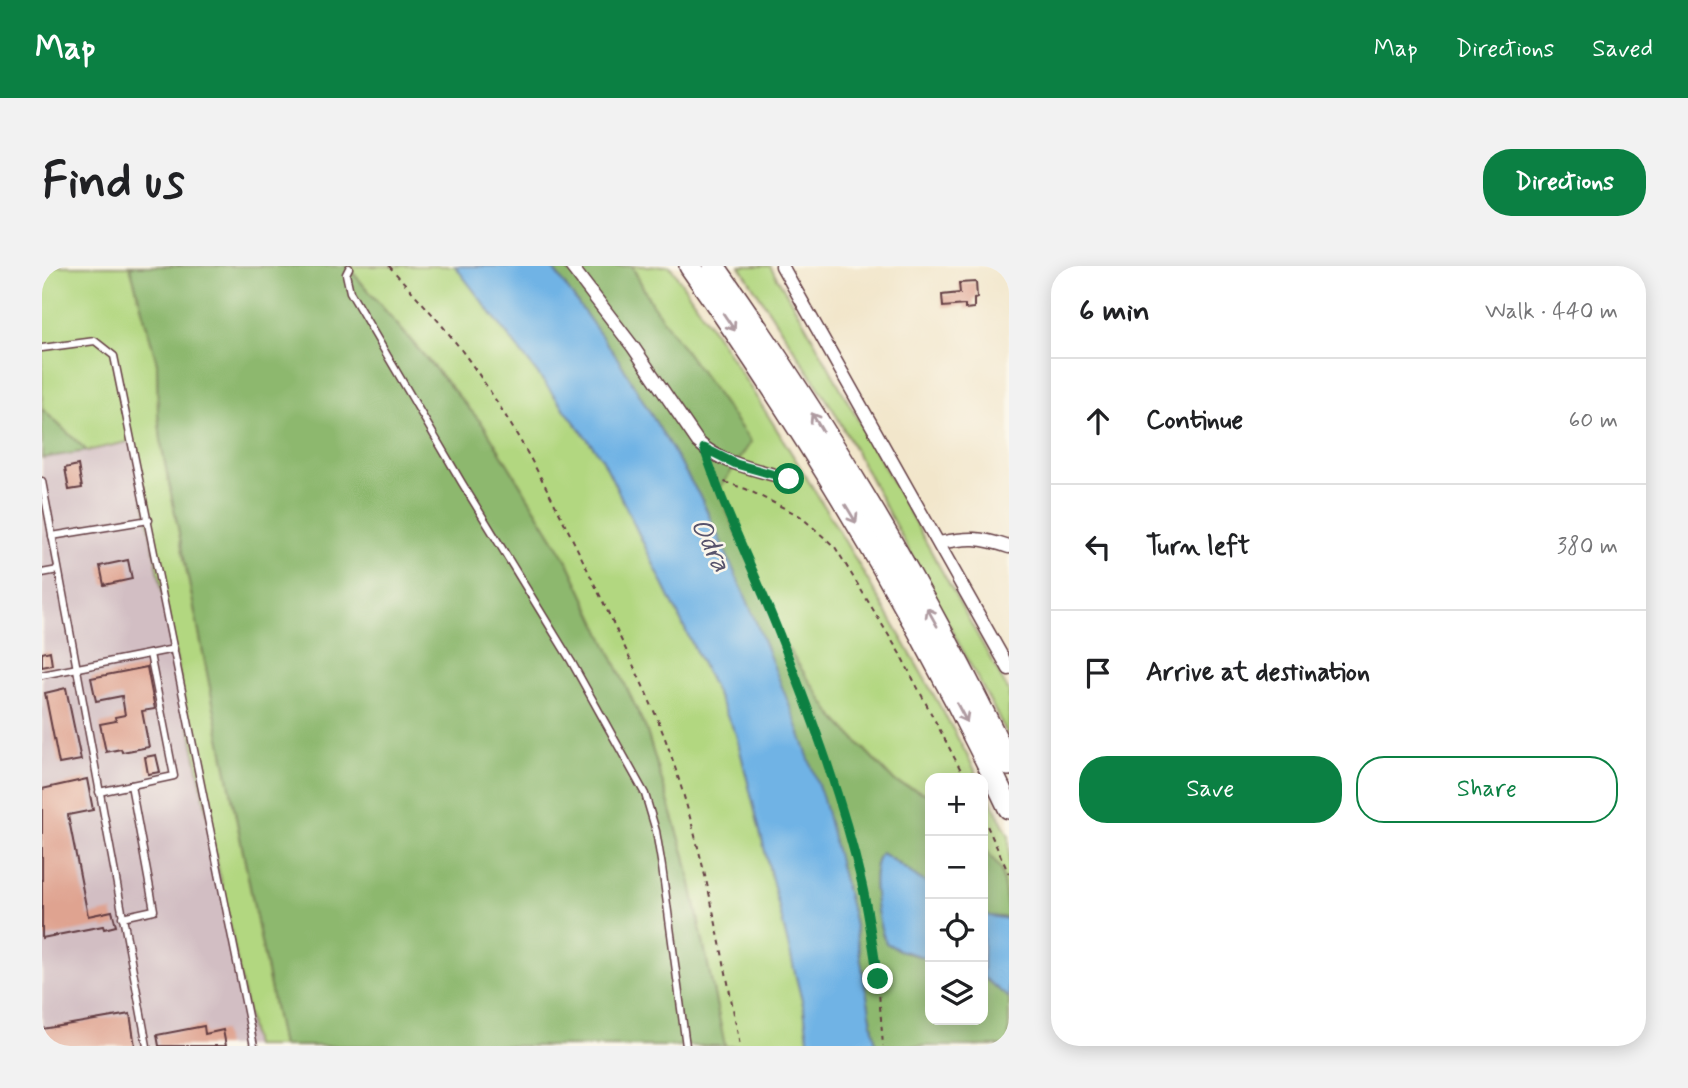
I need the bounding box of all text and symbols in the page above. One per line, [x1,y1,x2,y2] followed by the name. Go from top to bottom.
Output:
[35,27,95,71] text: Map
[1374,34,1418,65] text: Map
[1456,34,1554,65] text: Directions
[1592,34,1653,65] text: Saved
[1483,149,1646,216] button: Directions
[42,150,185,215] text: Find us
[1079,292,1150,331] text: 6 min
[1485,297,1618,327] text: Walk · 440 m
[722,312,736,331] one-way arrow
[1079,402,1117,440] icon: ahead
[1146,404,1243,438] text: Continue
[1569,406,1618,436] text: 60 m
[809,412,823,432] one-way arrow
[773,463,804,494] route start
[844,504,859,523] one-way arrow
[681,512,739,579] water label: Odra
[1079,528,1117,566] icon: left
[1146,530,1250,564] text: Turn left
[1557,532,1618,562] text: 380 m
[925,608,939,628] one-way arrow
[1079,654,1117,692] icon: arrive
[1146,656,1370,690] text: Arrive at destination
[956,702,970,723] one-way arrow
[1079,756,1342,823] button: Save
[1356,756,1618,823] button: Share
[925,773,988,1025] map controls
[925,773,988,836] button: +
[925,836,988,899] button: −
[925,899,988,962] button: locate
[925,962,988,1025] button: layers
[862,963,893,994] route end

